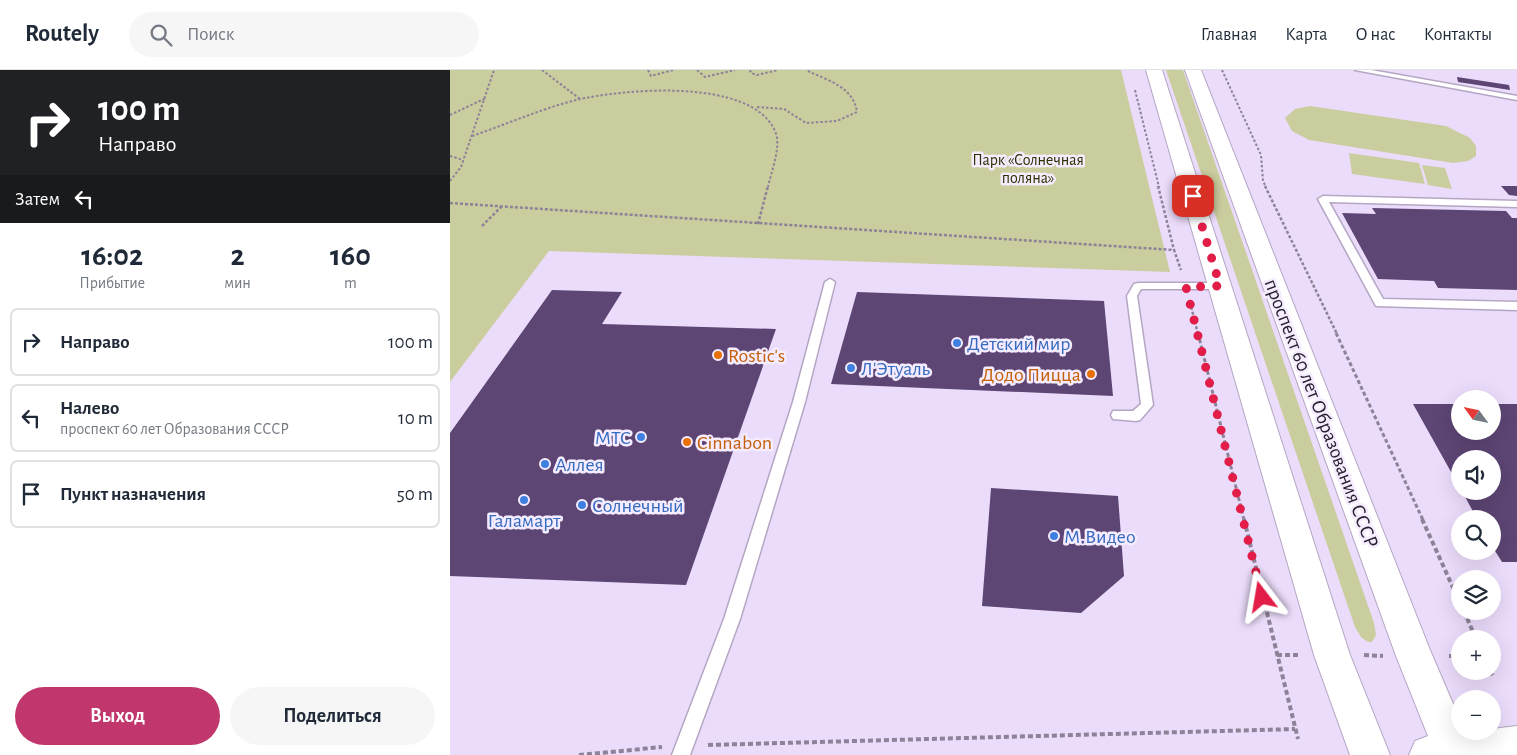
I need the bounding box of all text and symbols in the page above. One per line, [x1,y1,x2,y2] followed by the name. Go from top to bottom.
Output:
[129,12,479,57] search box
[147,21,175,49] icon: search
[25,22,99,46] text: Routely
[187,25,234,44] text: Поиск
[1201,26,1257,44] text: Главная
[1285,26,1327,44] text: Карта
[1355,26,1396,44] text: О нас
[1424,26,1492,44] text: Контакты
[15,90,80,155] icon: right
[98,92,181,127] text: 100 m
[98,133,176,155] text: Направо
[972,152,1084,186] park label: Парк «Солнечная поляна»
[1172,175,1214,217] pin
[1179,182,1207,210] icon: arrive
[70,185,98,213] icon: left
[15,190,60,209] text: Затем
[81,241,143,271] text: 16:02
[230,241,245,271] text: 2
[330,241,371,271] text: 160
[79,275,145,291] text: Прибытие
[224,275,251,291] text: мин
[344,275,357,291] text: m
[1260,276,1382,550] street label: проспект 60 лет Образования СССР
[17,328,45,356] icon: right
[60,333,130,352] text: Направо
[388,333,433,352] text: 100 m
[967,334,1070,354] place label: Детский мир
[951,337,963,349] marker: Детский мир
[728,346,785,366] place label: Rostic's
[712,349,724,361] marker: Rostic's
[861,359,931,379] place label: Л'Этуаль
[845,362,857,374] marker: Л'Этуаль
[981,365,1081,385] place label: Додо Пицца
[1085,368,1097,380] marker: Додо Пицца
[1451,390,1501,440] north arrow
[1451,390,1501,740] map controls
[60,399,119,418] text: Налево
[17,404,45,432] icon: left
[398,409,433,428] text: 10 m
[60,421,289,437] text: проспект 60 лет Образования СССР
[595,428,631,448] place label: МТС
[635,431,647,443] marker: МТС
[697,433,772,453] place label: Cinnabon
[681,436,693,448] marker: Cinnabon
[1451,450,1501,500] button: sound
[555,455,604,475] place label: Аллея
[539,458,551,470] marker: Аллея
[17,480,45,508] icon: arrive
[60,485,206,504] text: Пункт назначения
[397,485,433,504] text: 50 m
[518,494,530,506] marker: Галамарт
[592,496,684,516] place label: Солнечный
[576,499,588,511] marker: Солнечный
[1451,510,1501,560] button: search
[488,511,561,531] place label: Галамарт
[1064,527,1136,547] place label: М.Видео
[1048,530,1060,542] marker: М.Видео
[1235,570,1287,622] position arrow
[1451,570,1501,620] button: layers
[1451,630,1501,680] button: +
[15,687,220,745] button: Выход
[230,687,435,745] button: Поделиться
[1451,690,1501,740] button: −

